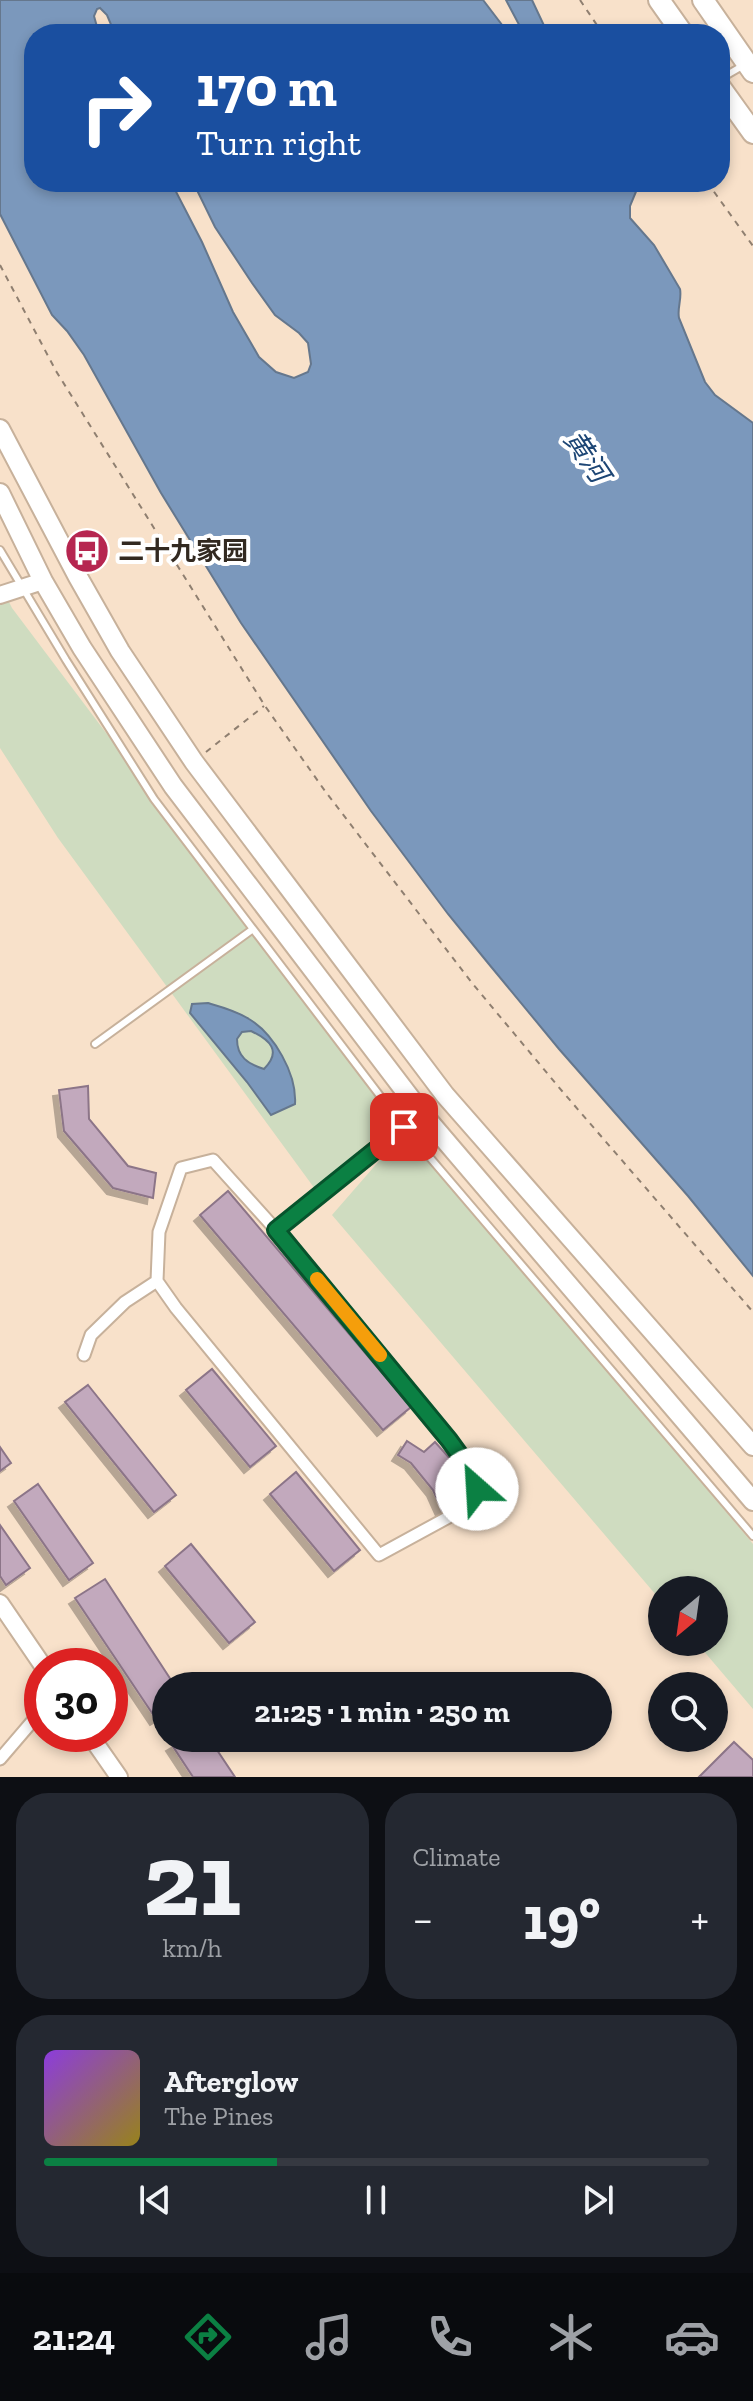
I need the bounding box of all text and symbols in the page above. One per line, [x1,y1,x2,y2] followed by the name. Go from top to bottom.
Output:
[196,53,337,120] text: 170 m
[64,56,168,160] icon: right
[196,121,361,164] text: Turn right
[557,424,619,493] water label: 黄河
[63,527,111,575] bus stop icon: 二十九家园
[118,535,248,567] place label: 二十九家园
[370,1093,438,1161] pin
[382,1105,426,1149] icon: arrive
[435,1447,519,1531] position arrow
[648,1576,728,1656] north arrow
[648,1576,728,1752] map controls
[24,1648,128,1752] speed limit sign: 30
[648,1672,728,1752] button: search
[254,1694,510,1730] text: 21:25 · 1 min · 250 m
[143,1817,241,1942] text: 21
[413,1841,500,1873] text: Climate
[523,1882,601,1954] text: 19°
[413,1892,433,1945] text: −
[690,1892,709,1945] text: +
[163,1932,222,1964] text: km/h
[164,2064,298,2100] text: Afterglow
[164,2100,274,2132] text: The Pines
[133,2178,177,2222] icon: previous
[354,2178,398,2222] icon: pause
[576,2178,620,2222] icon: next
[180,2309,236,2365] icon: directions
[301,2309,357,2365] icon: music
[422,2309,478,2365] icon: phone
[543,2309,599,2365] icon: climate
[664,2309,720,2365] icon: car
[33,2316,115,2359] text: 21:24

